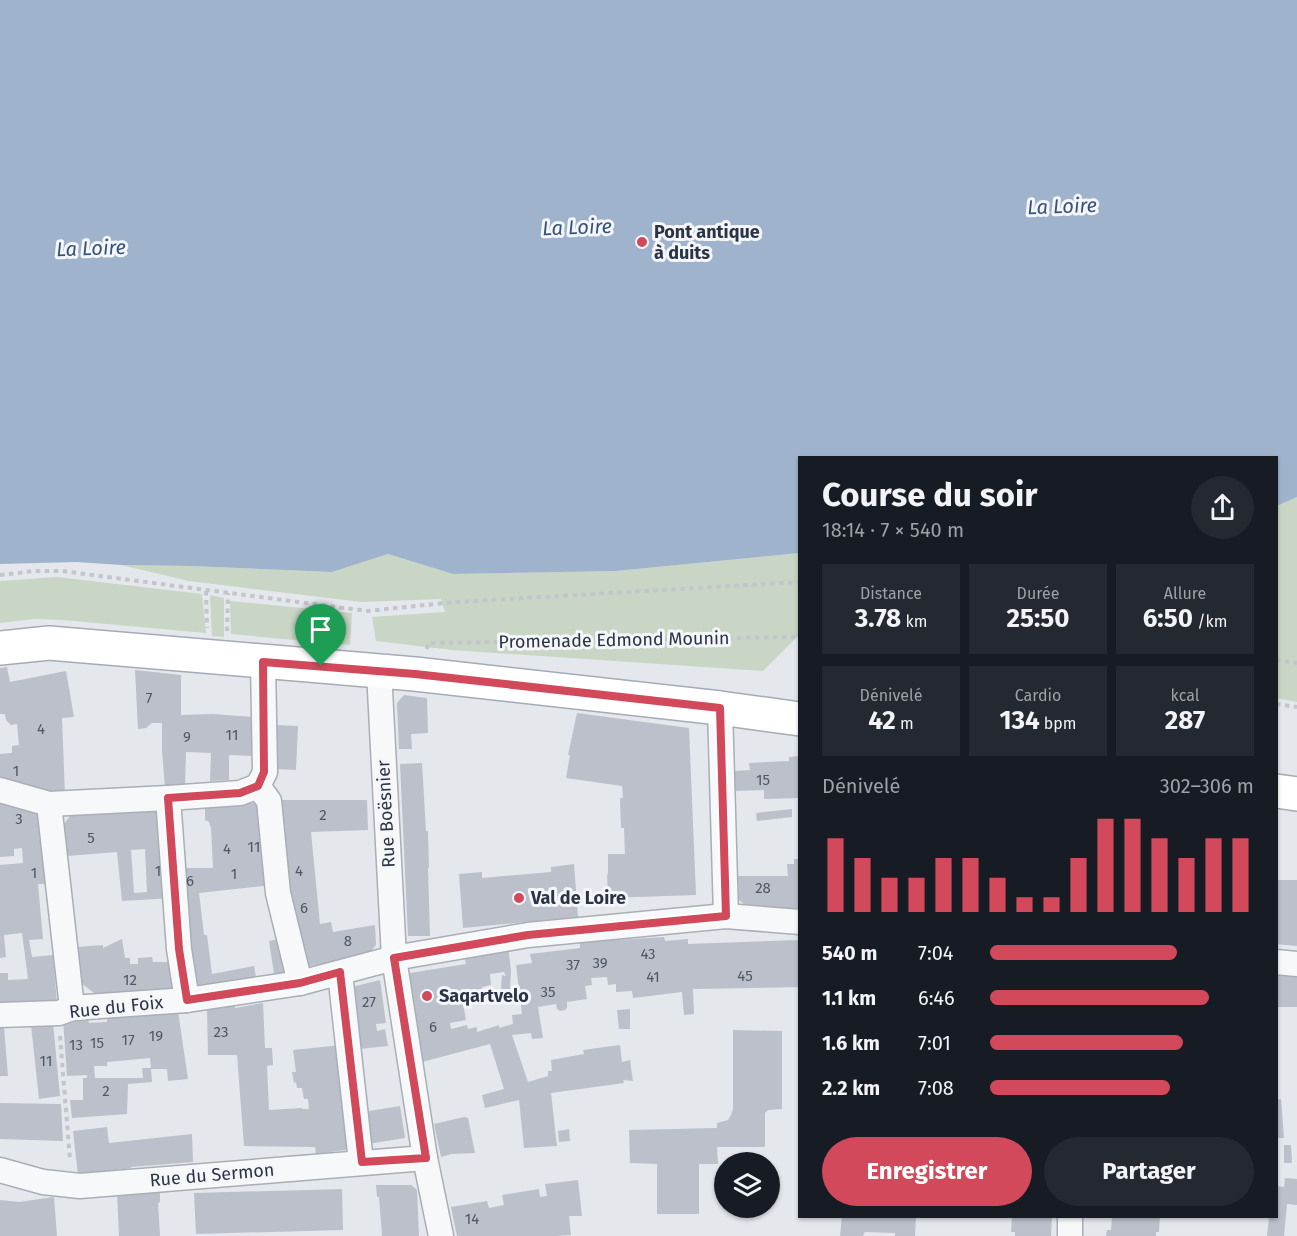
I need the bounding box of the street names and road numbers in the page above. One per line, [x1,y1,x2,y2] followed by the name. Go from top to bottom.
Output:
[498,627,730,653] street label: Promenade Edmond Mounin
[372,759,400,869] street label: Rue Boësnier
[68,991,164,1023] street label: Rue du Foix
[149,1159,275,1191] street label: Rue du Sermon

